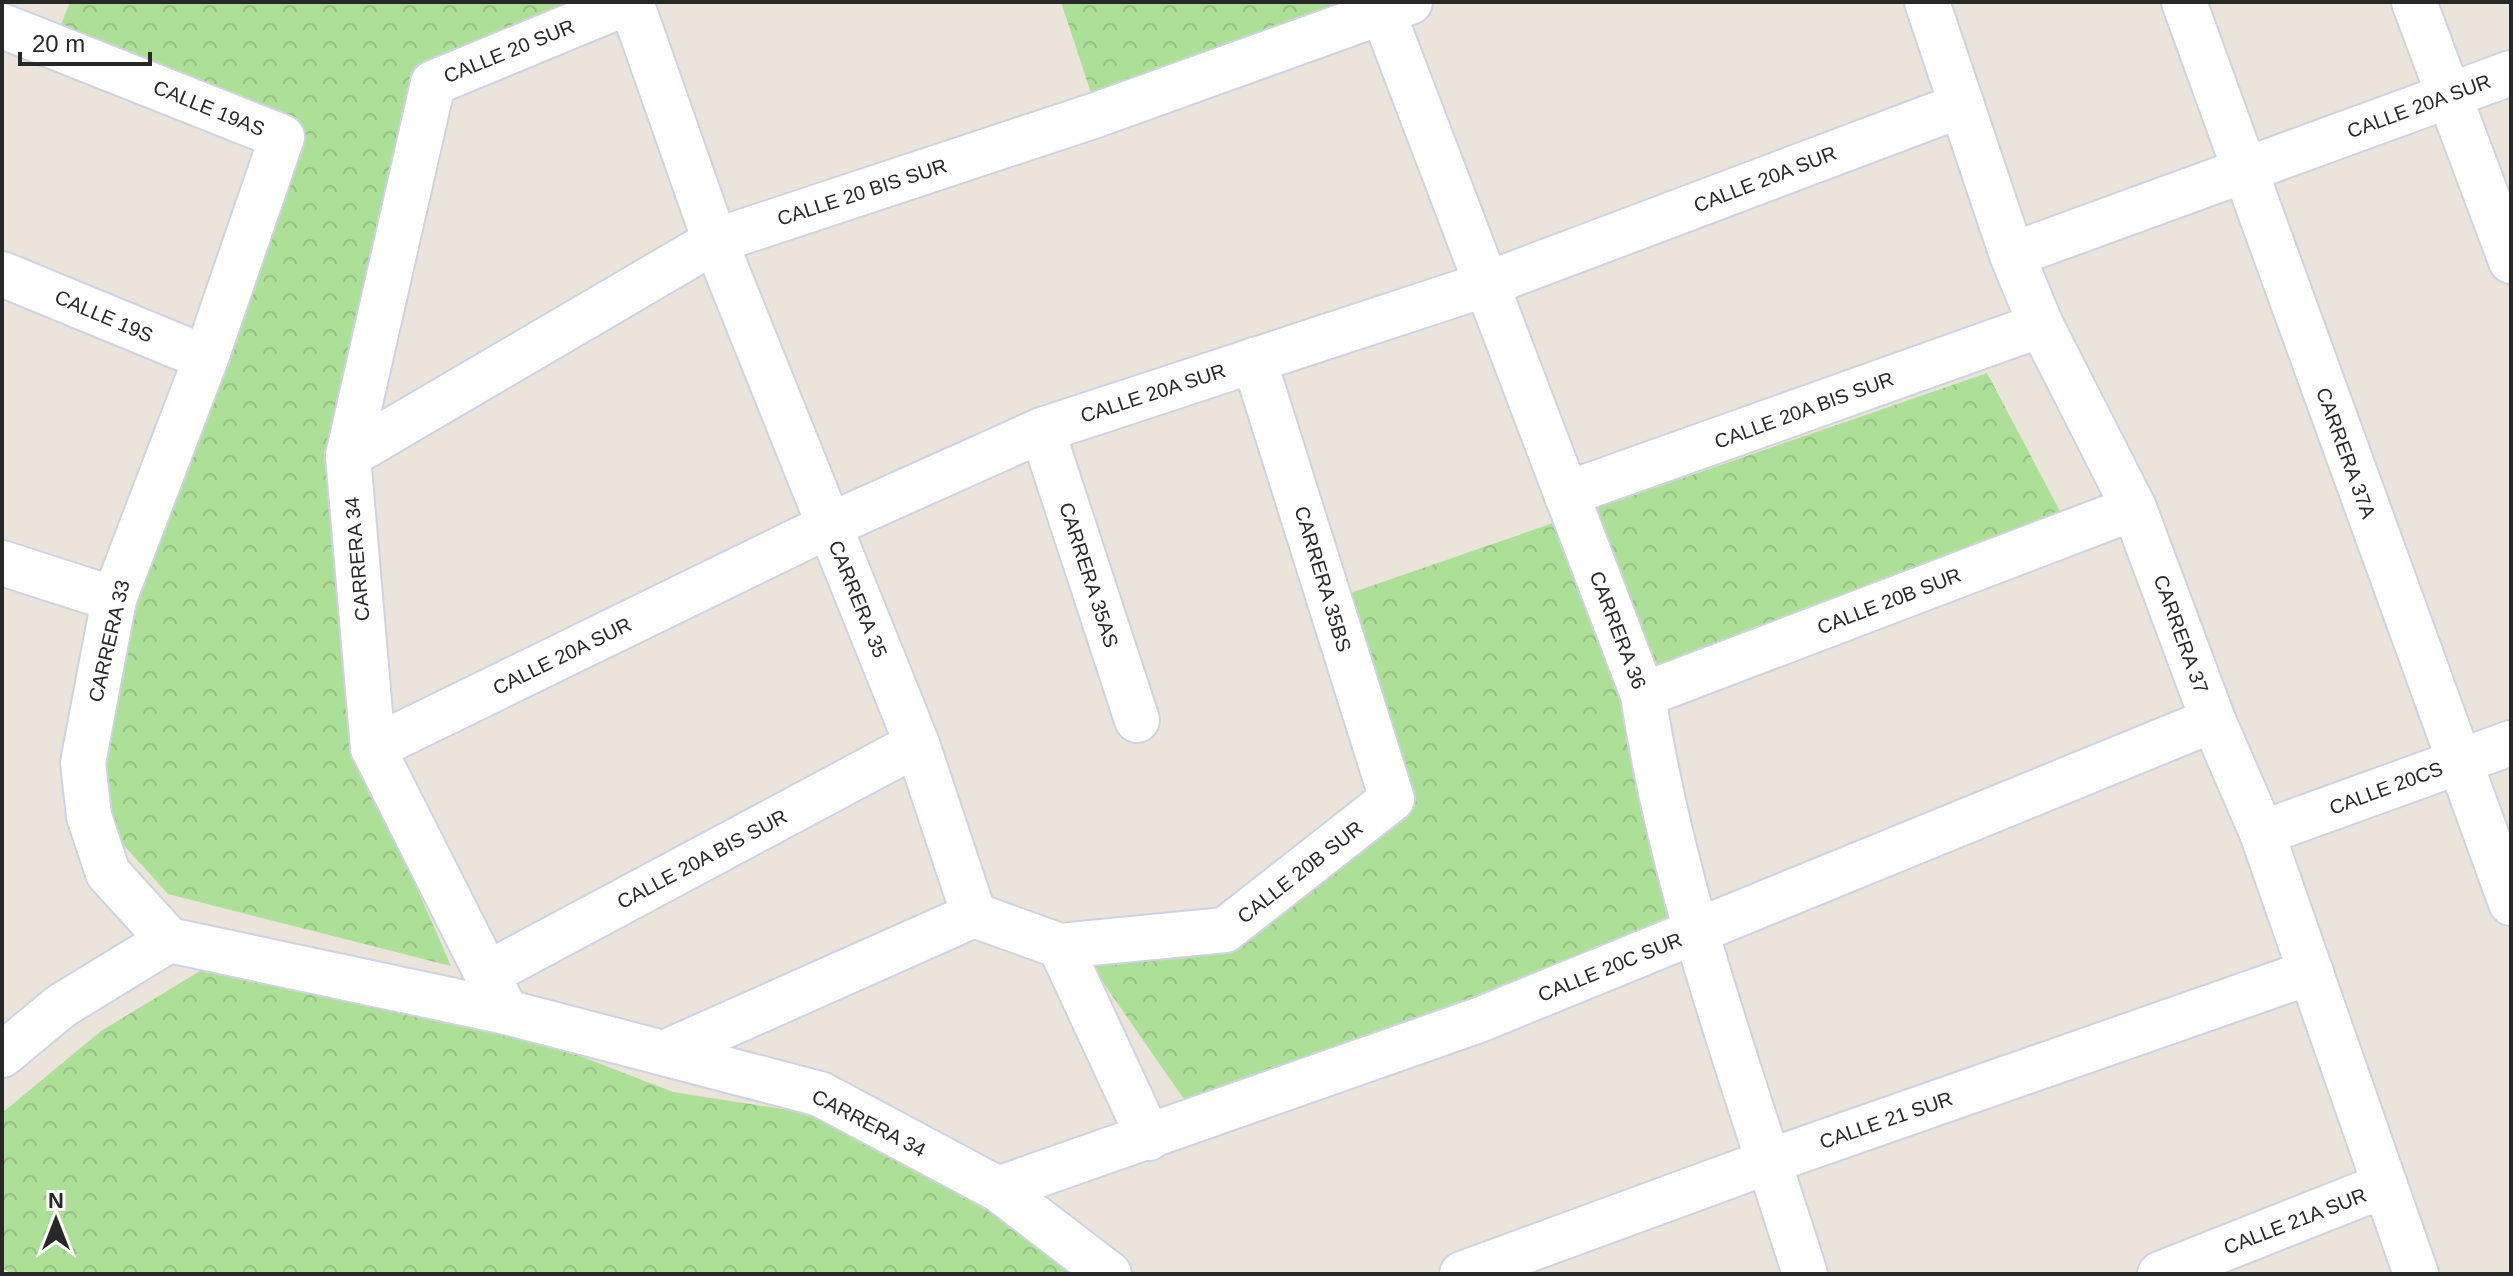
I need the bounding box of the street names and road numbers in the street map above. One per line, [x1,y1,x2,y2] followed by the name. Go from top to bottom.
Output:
[440,15,578,87] street label: CALLE 20 SUR
[2344,70,2494,142] street label: CALLE 20A SUR
[150,76,268,140] street label: CALLE 19AS
[1690,142,1840,216] street label: CALLE 20A SUR
[775,154,949,230] street label: CALLE 20 BIS SUR
[52,285,156,347] street label: CALLE 19S
[1078,359,1228,427] street label: CALLE 20A SUR
[1711,367,1897,453] street label: CALLE 20A BIS SUR
[2312,384,2380,522] street label: CARRERA 37A
[341,496,373,622] street label: CARRERA 34
[1055,500,1123,650] street label: CARRERA 35AS
[1290,504,1356,654] street label: CARRERA 35BS
[824,537,892,661] street label: CARRERA 35
[1814,563,1964,639] street label: CALLE 20B SUR
[1585,568,1651,692] street label: CARRERA 36
[2149,572,2213,696] street label: CARRERA 37
[84,578,134,704] street label: CARRERA 33
[489,613,635,699] street label: CALLE 20A SUR
[2326,757,2446,819] street label: CALLE 20CS
[613,805,791,913] street label: CALLE 20A BIS SUR
[1233,816,1367,928] street label: CALLE 20B SUR
[1535,928,1685,1006] street label: CALLE 20C SUR
[809,1085,929,1161] street label: CARRERA 34
[1817,1087,1955,1153] street label: CALLE 21 SUR
[2220,1184,2370,1258] street label: CALLE 21A SUR

